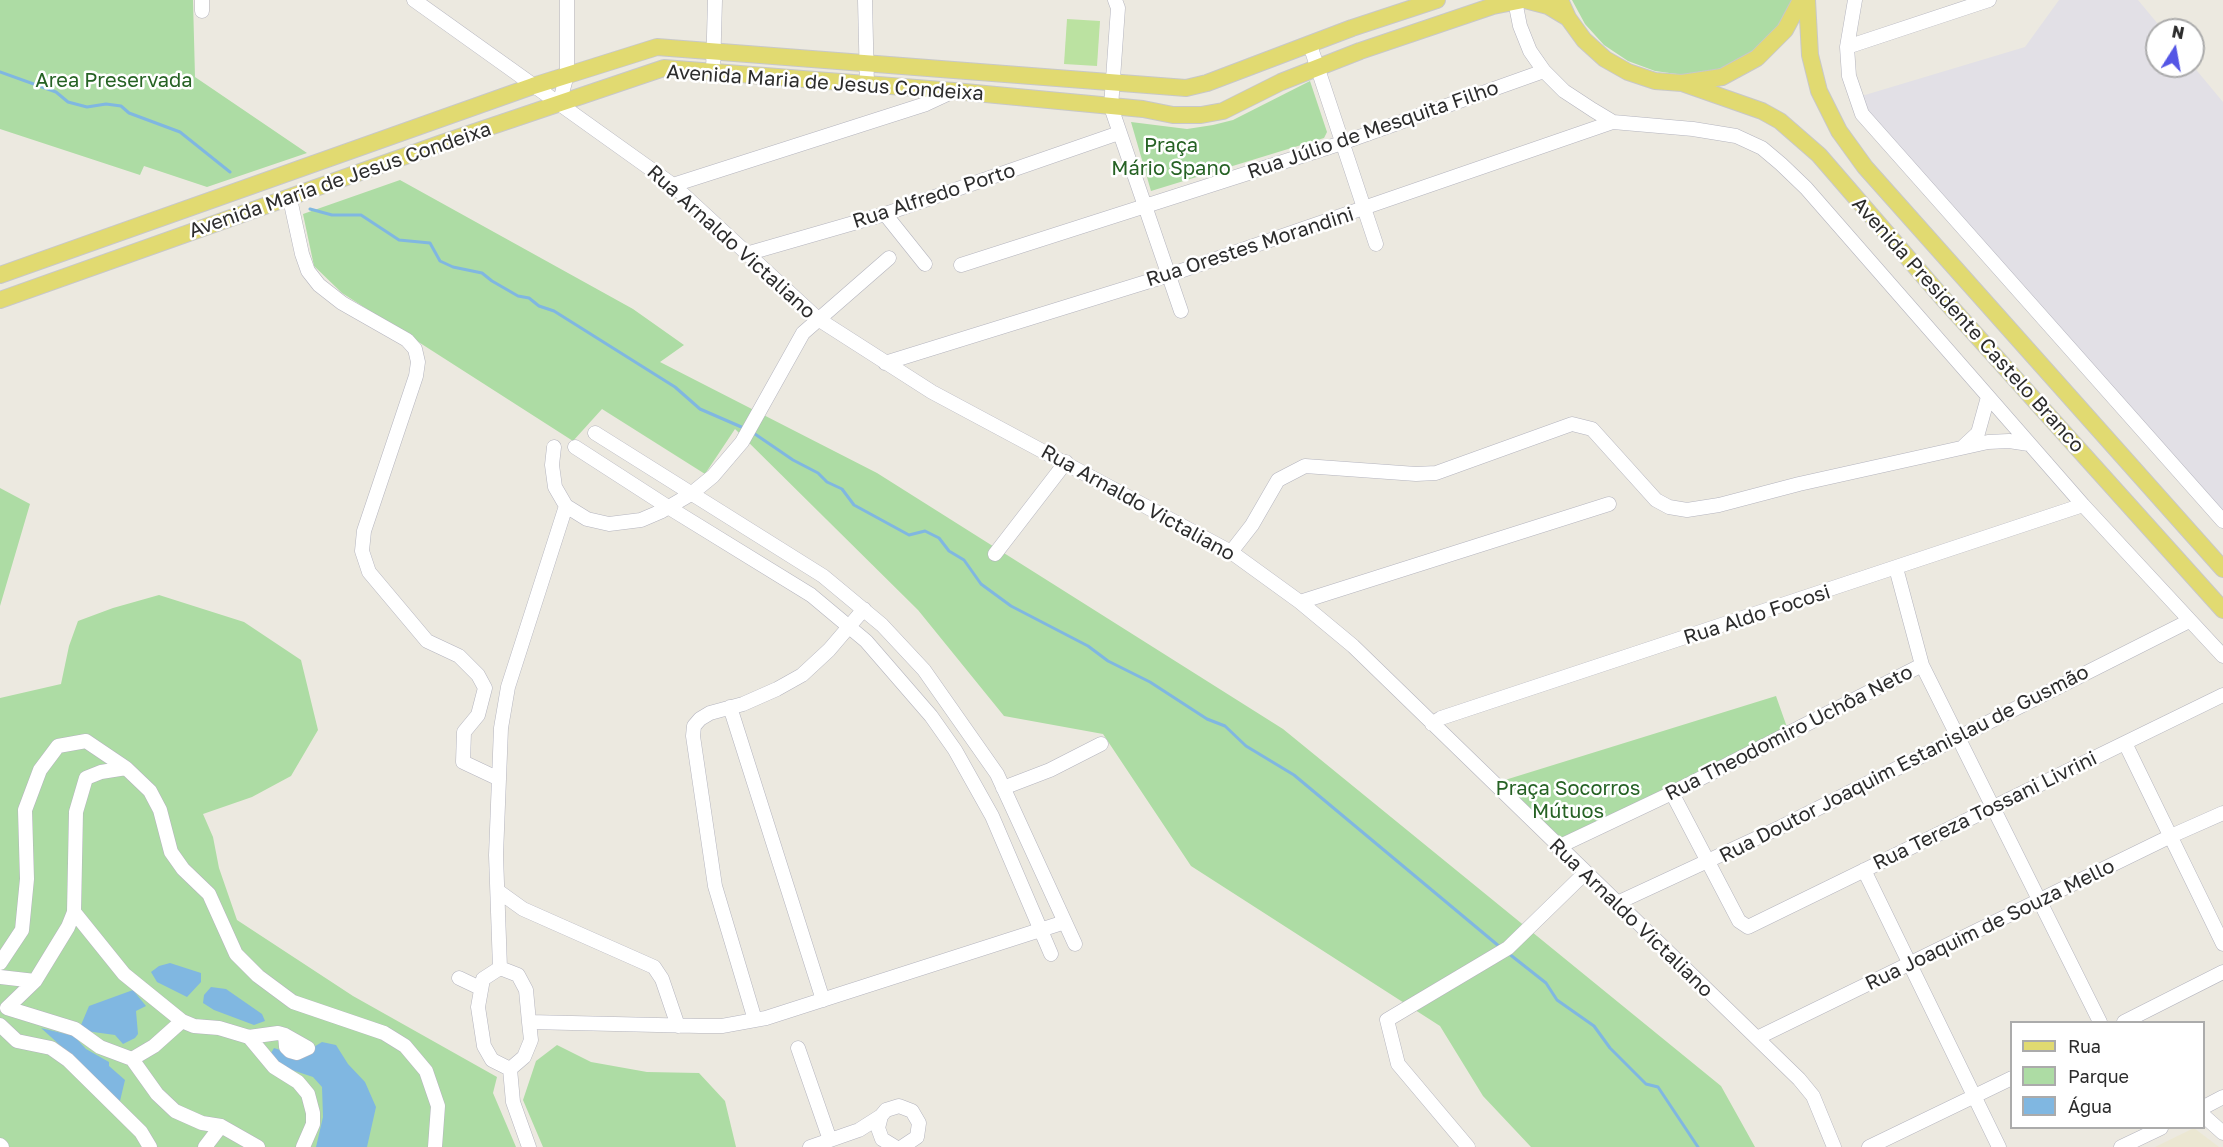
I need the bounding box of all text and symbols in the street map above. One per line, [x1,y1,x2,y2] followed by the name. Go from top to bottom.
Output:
[2145,18,2205,78] north arrow
[2170,21,2186,43] text: N
[666,60,984,106] street label: Avenida Maria de Jesus Condeixa
[35,69,193,93] park label: Area Preservada
[1244,76,1502,184] street label: Rua Júlio de Mesquita Filho
[186,117,494,243] street label: Avenida Maria de Jesus Condeixa
[1111,134,1231,181] park label: Praça Mário Spano
[850,158,1018,234] street label: Rua Alfredo Porto
[642,160,820,324] street label: Rua Arnaldo Victaliano
[1847,192,2089,458] street label: Avenida Presidente Castelo Branco
[1143,202,1357,292] street label: Rua Orestes Morandini
[1037,440,1239,566] street label: Rua Arnaldo Victaliano
[1681,580,1833,650] street label: Rua Aldo Focosi
[1661,660,1917,806] street label: Rua Theodomiro Uchôa Neto
[1715,660,2093,868] street label: Rua Doutor Joaquim Estanislau de Gusmão
[1869,746,2101,876] street label: Rua Tereza Tossani Livrini
[1496,777,1640,824] park label: Praça Socorros Mútuos
[1544,834,1718,1002] street label: Rua Arnaldo Victaliano
[1862,854,2118,996] street label: Rua Joaquim de Souza Mello
[2010,1021,2205,1129] legend
[2068,1035,2101,1057] text: Rua
[2068,1065,2129,1087] text: Parque
[2068,1095,2112,1117] text: Água

